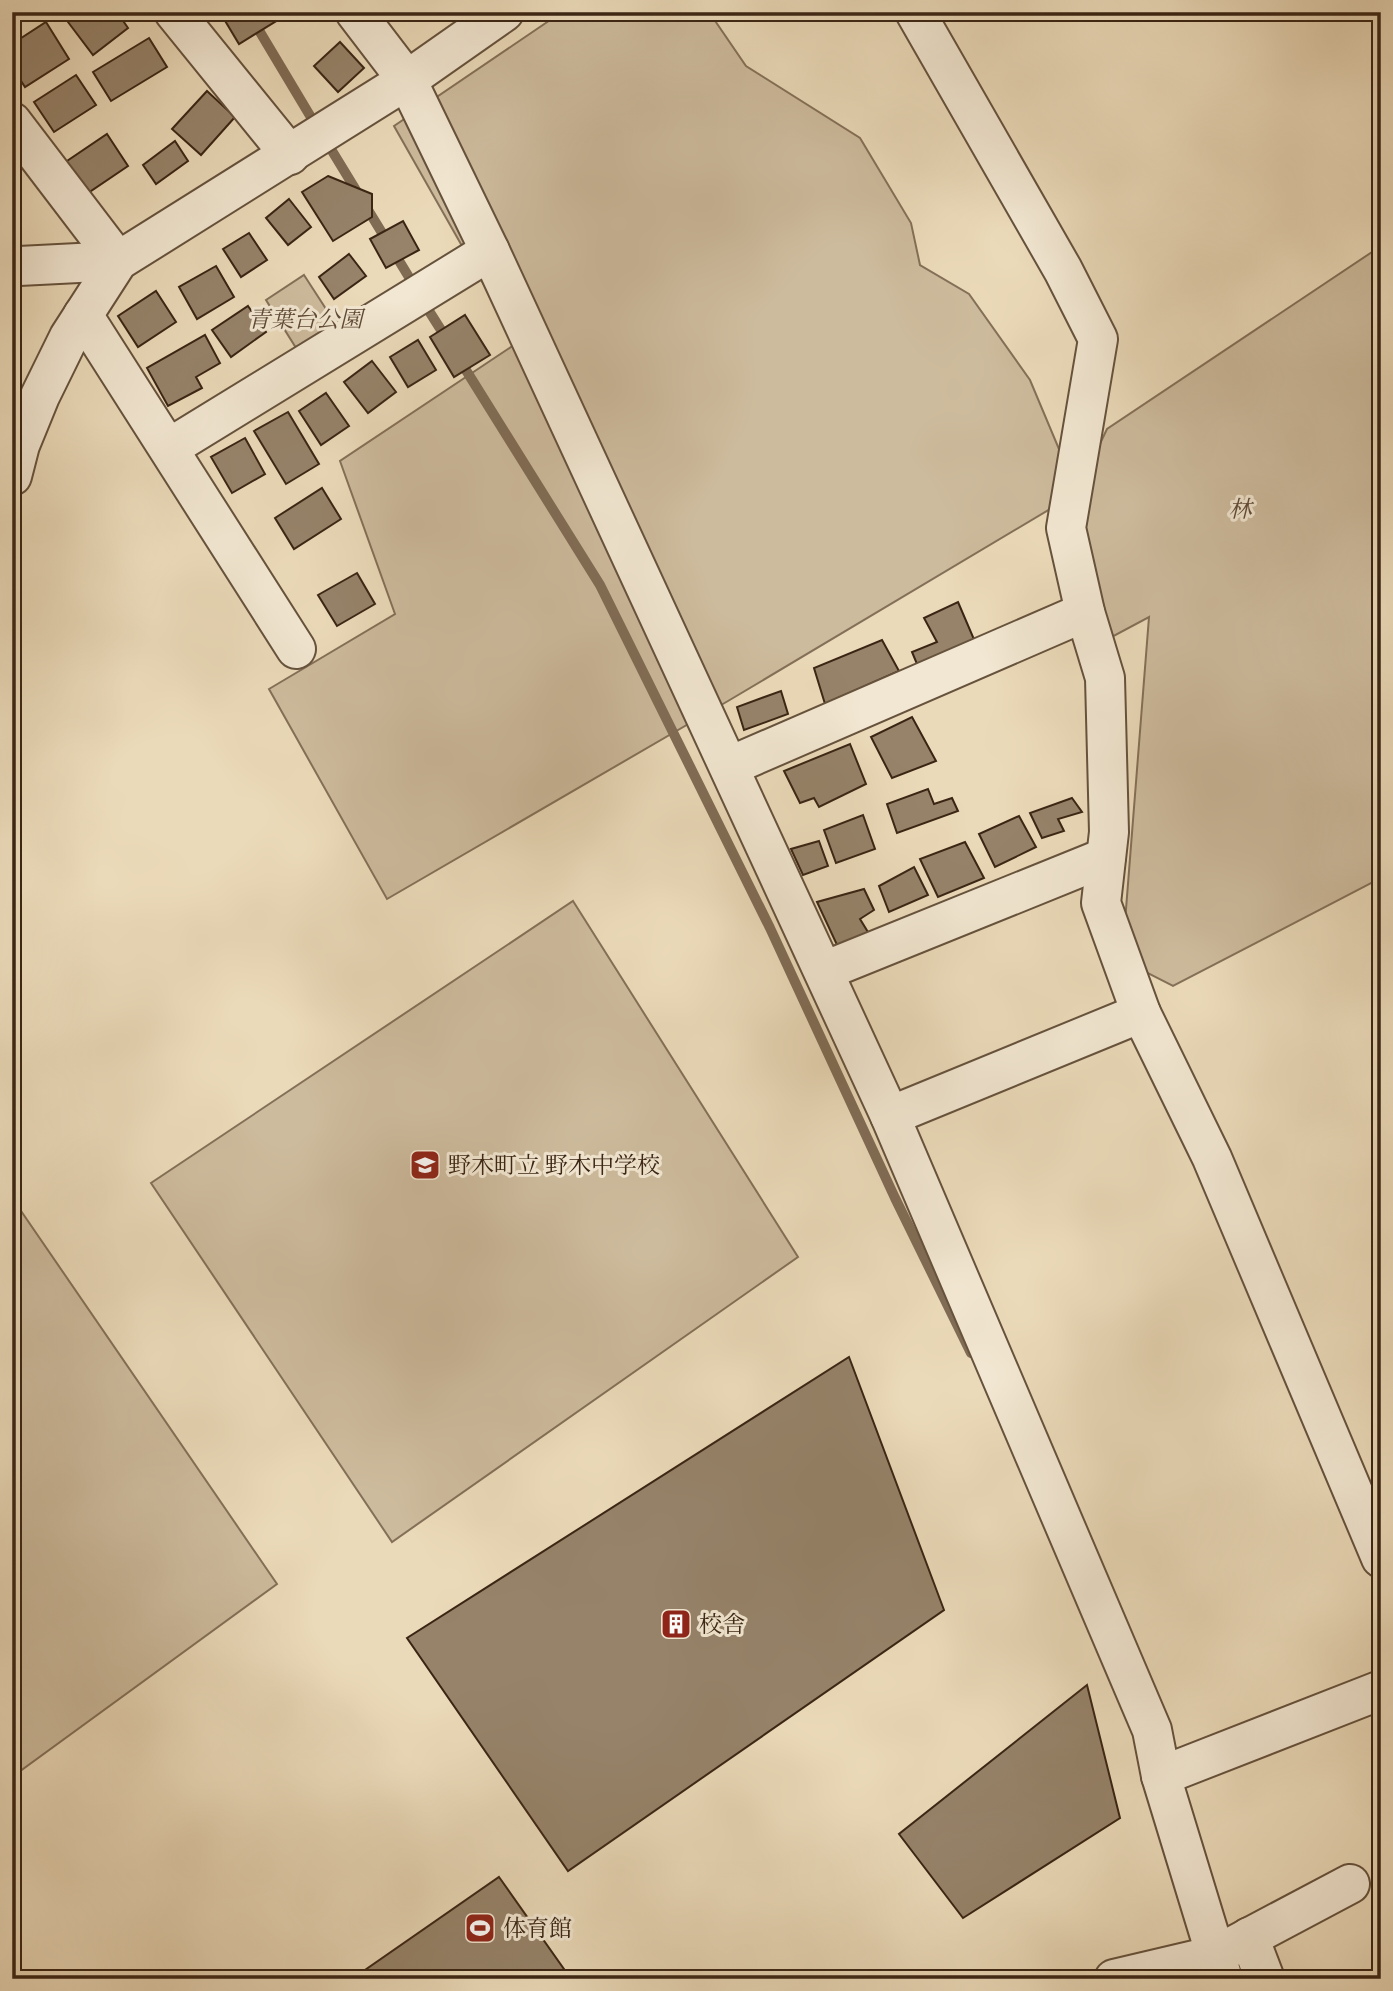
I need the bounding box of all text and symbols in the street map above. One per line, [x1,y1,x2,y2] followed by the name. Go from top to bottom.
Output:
[248,306,367,333] park label: 青葉台公園
[1229,496,1255,523] park label: 林
[408,1148,442,1182] school or university icon: 野木町立 野木中学校
[448,1152,660,1179] place label: 野木町立 野木中学校
[659,1607,693,1641] building icon: 校舎
[699,1611,745,1638] place label: 校舎
[463,1911,497,1945] sports icon: 体育館
[503,1915,572,1942] place label: 体育館

